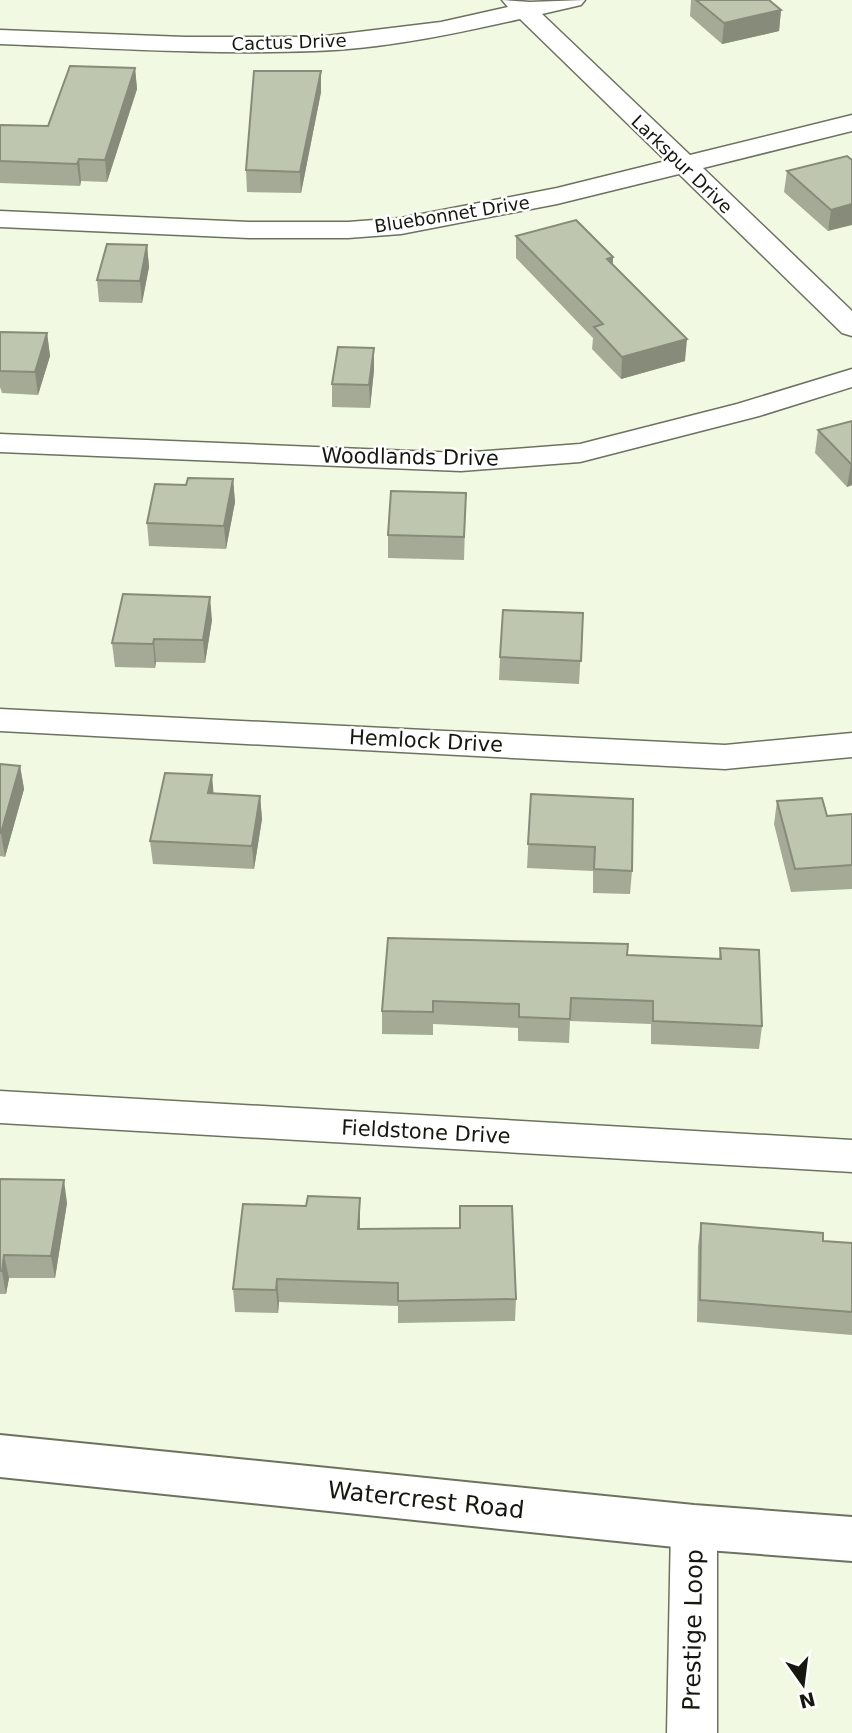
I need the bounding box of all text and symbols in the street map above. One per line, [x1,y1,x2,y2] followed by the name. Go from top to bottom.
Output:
[231,29,347,55] street label: Cactus Drive
[627,111,737,217] street label: Larkspur Drive
[373,191,531,237] street label: Bluebonnet Drive
[321,443,499,471] street label: Woodlands Drive
[348,725,504,757] street label: Hemlock Drive
[341,1116,511,1148] street label: Fieldstone Drive
[326,1476,526,1524] street label: Watercrest Road
[678,1549,708,1711] street label: Prestige Loop
[768,1649,838,1719] north arrow
[797,1688,817,1713] text: N

